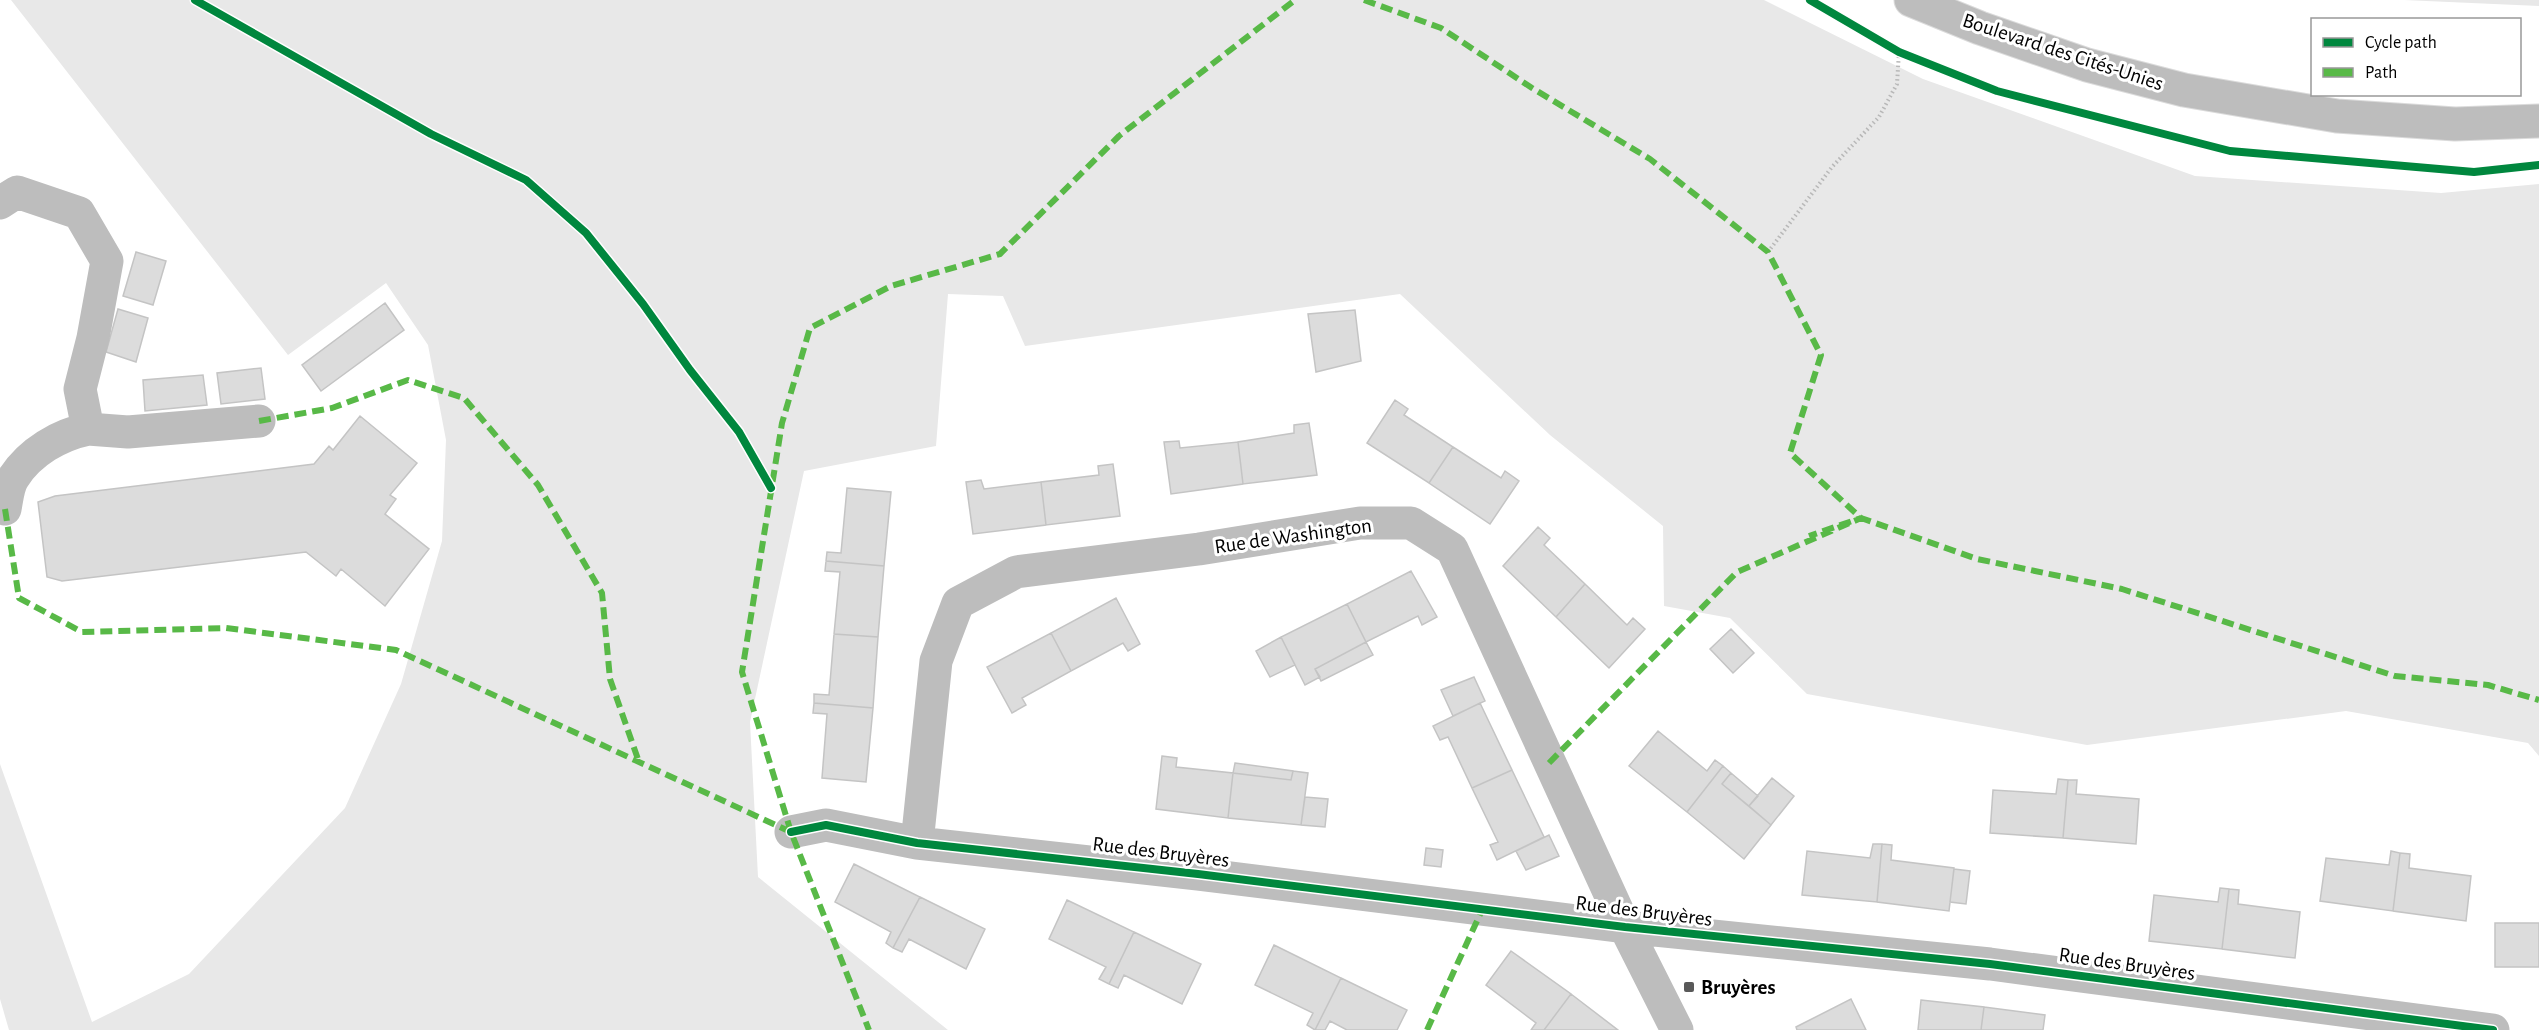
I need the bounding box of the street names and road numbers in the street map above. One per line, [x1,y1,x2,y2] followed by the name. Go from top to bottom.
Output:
[1960,10,2166,94] street label: Boulevard des Cités-Unies
[1213,515,1373,557] street label: Rue de Washington
[1091,833,1231,871] street label: Rue des Bruyères
[1574,892,1714,930] street label: Rue des Bruyères
[2057,944,2197,984] street label: Rue des Bruyères

